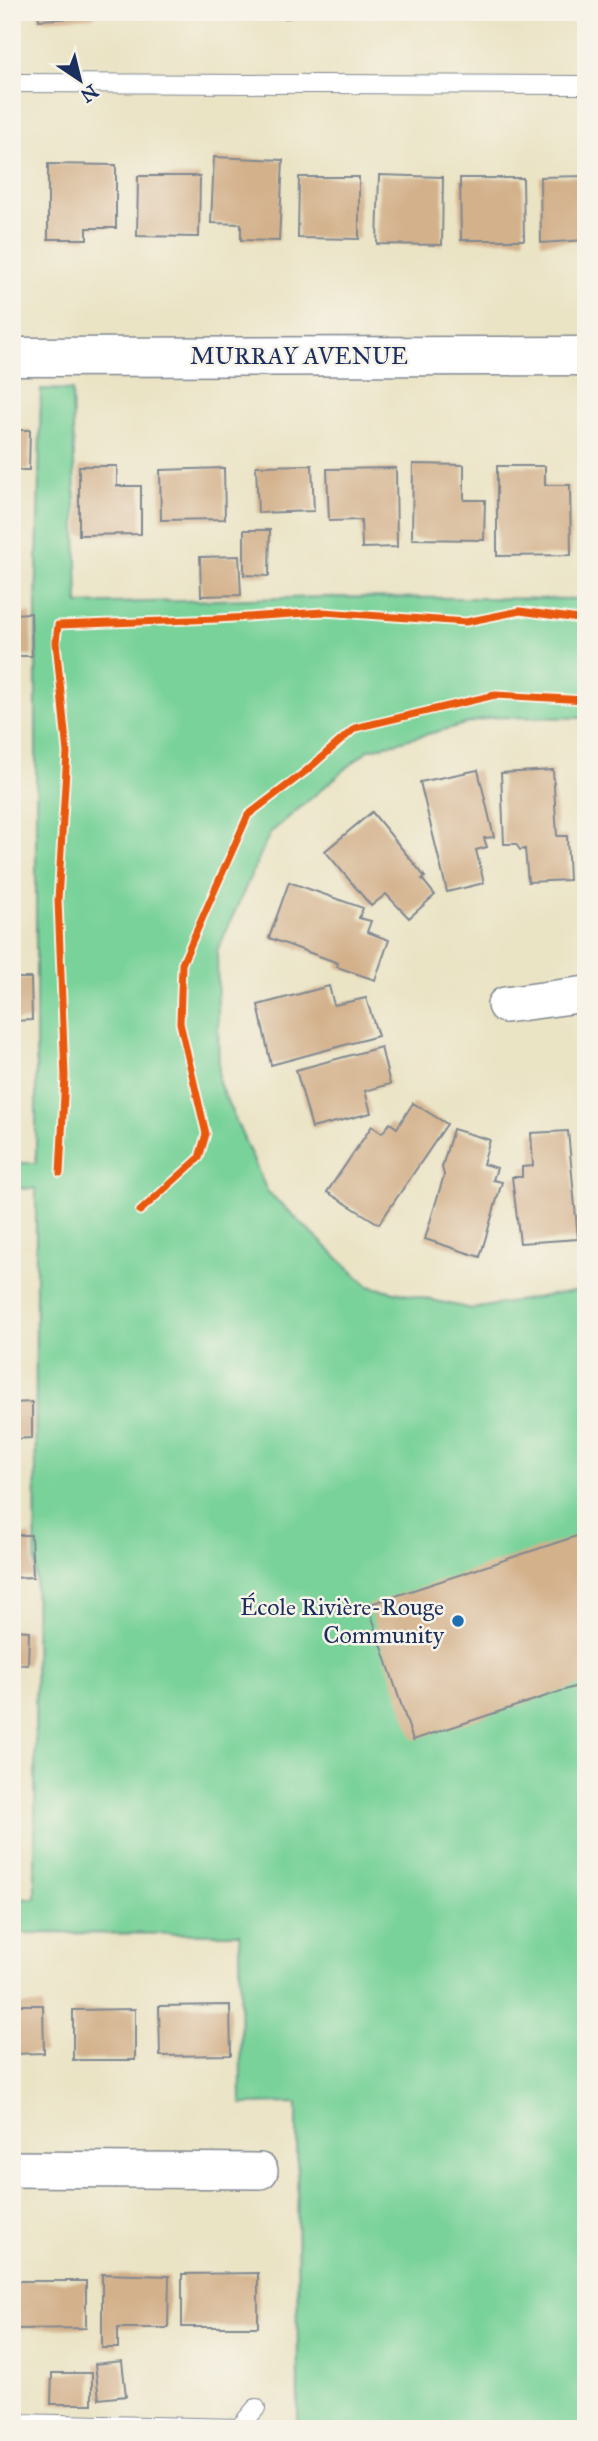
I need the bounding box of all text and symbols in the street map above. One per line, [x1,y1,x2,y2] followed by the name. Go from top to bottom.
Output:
[46,46,116,116] north arrow
[76,79,103,108] text: N
[190,341,408,371] street label: MURRAY AVENUE
[240,1592,445,1650] place label: École Rivière-Rouge Community
[450,1613,466,1629] marker: École Rivière-Rouge Community

